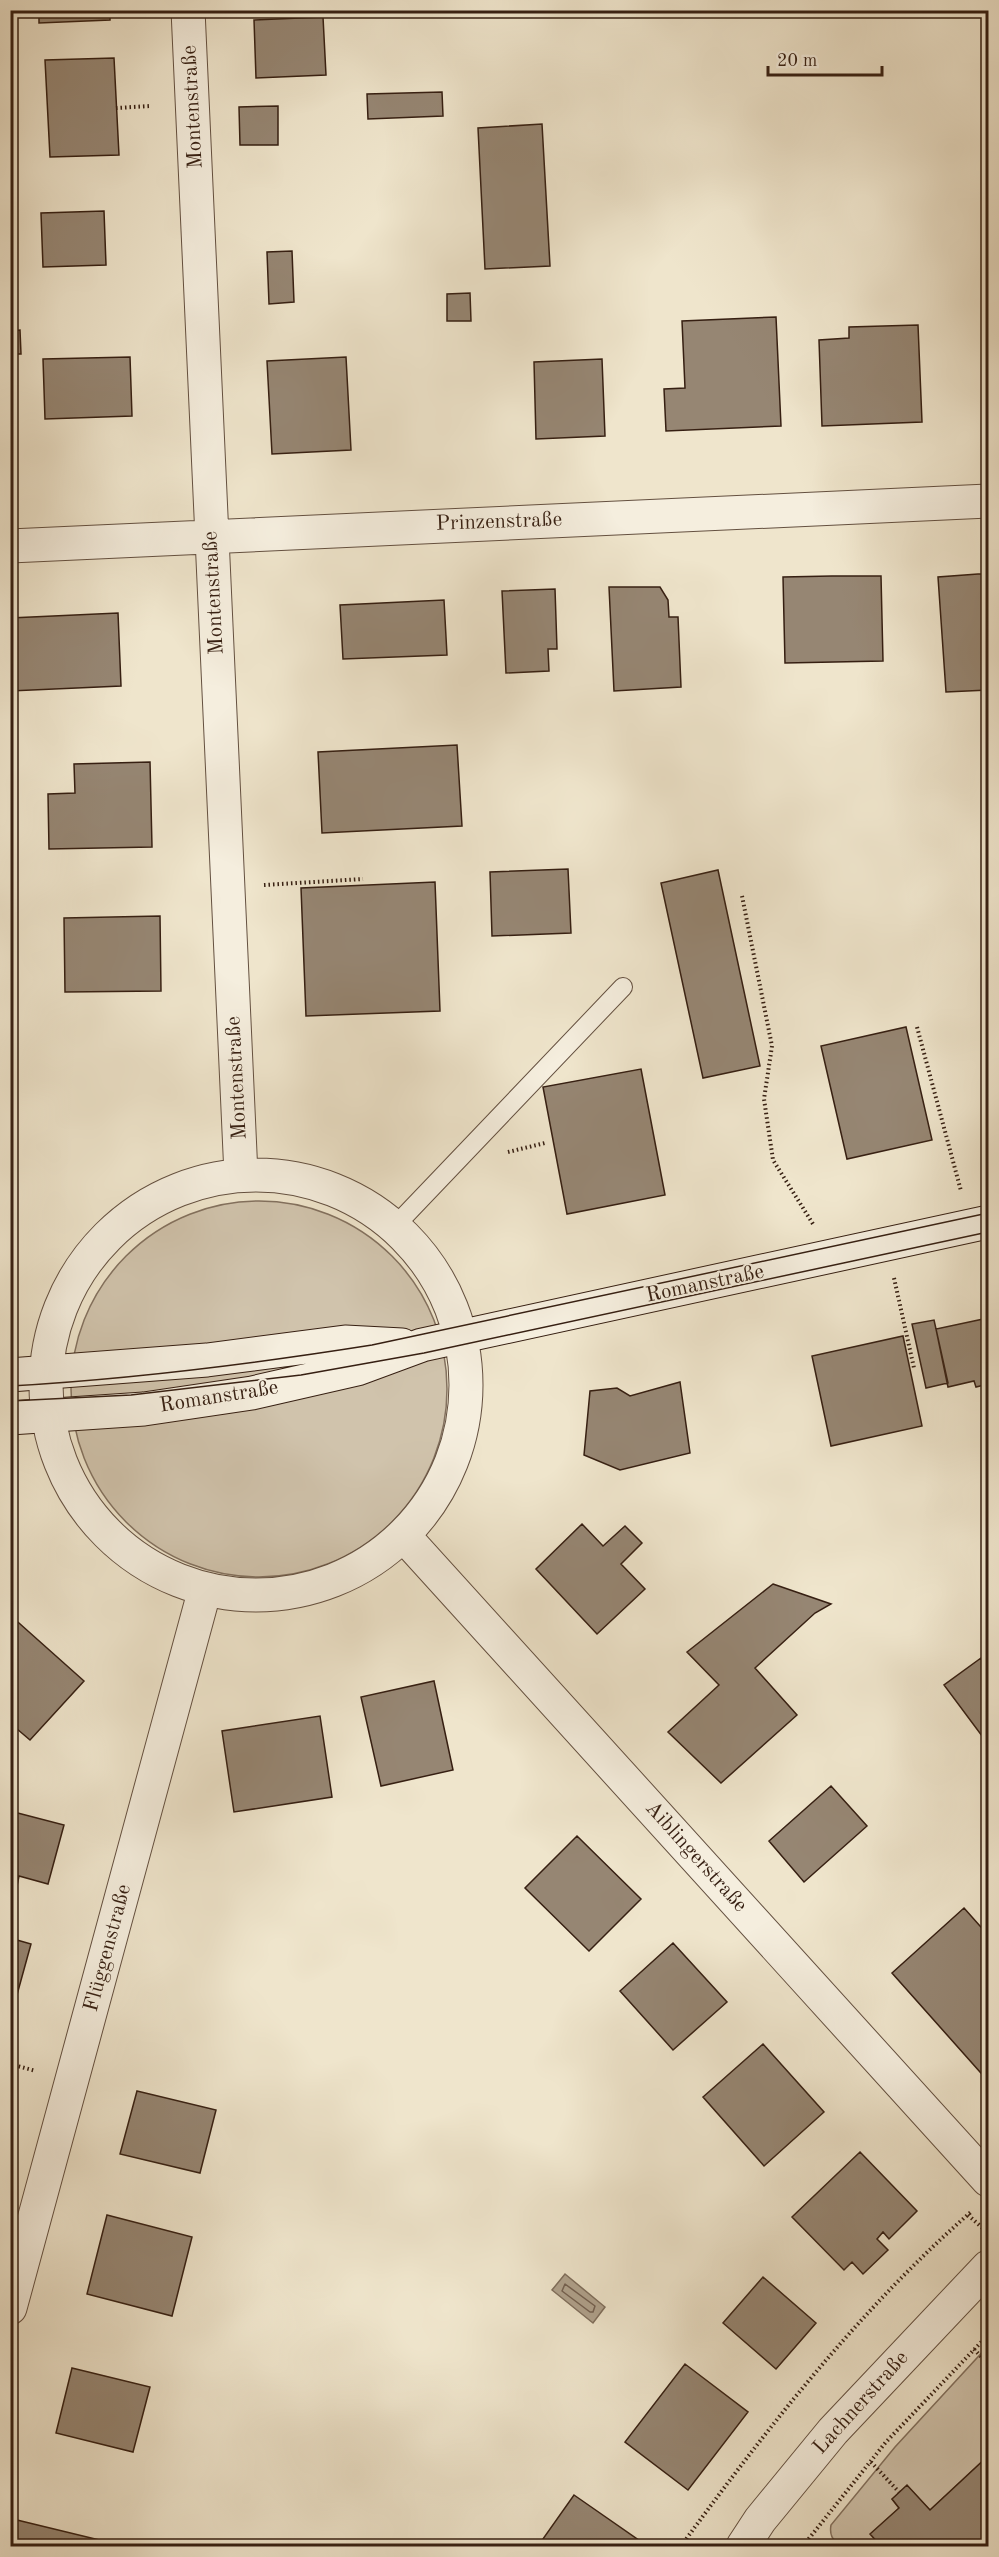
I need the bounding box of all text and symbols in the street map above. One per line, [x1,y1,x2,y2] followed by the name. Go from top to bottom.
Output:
[768,39,882,77] scale bar
[179,45,207,169] street label: Montenstraße
[777,52,817,70] text: 20 m
[436,509,562,535] street label: Prinzenstraße
[200,531,228,655] street label: Montenstraße
[223,1016,251,1140] street label: Montenstraße
[644,1261,766,1307] street label: Romanstraße
[158,1377,280,1417] street label: Romanstraße
[641,1798,751,1916] street label: Aiblingerstraße
[81,1882,135,2014] street label: Flüggenstraße
[809,2347,913,2459] street label: Lachnerstraße

